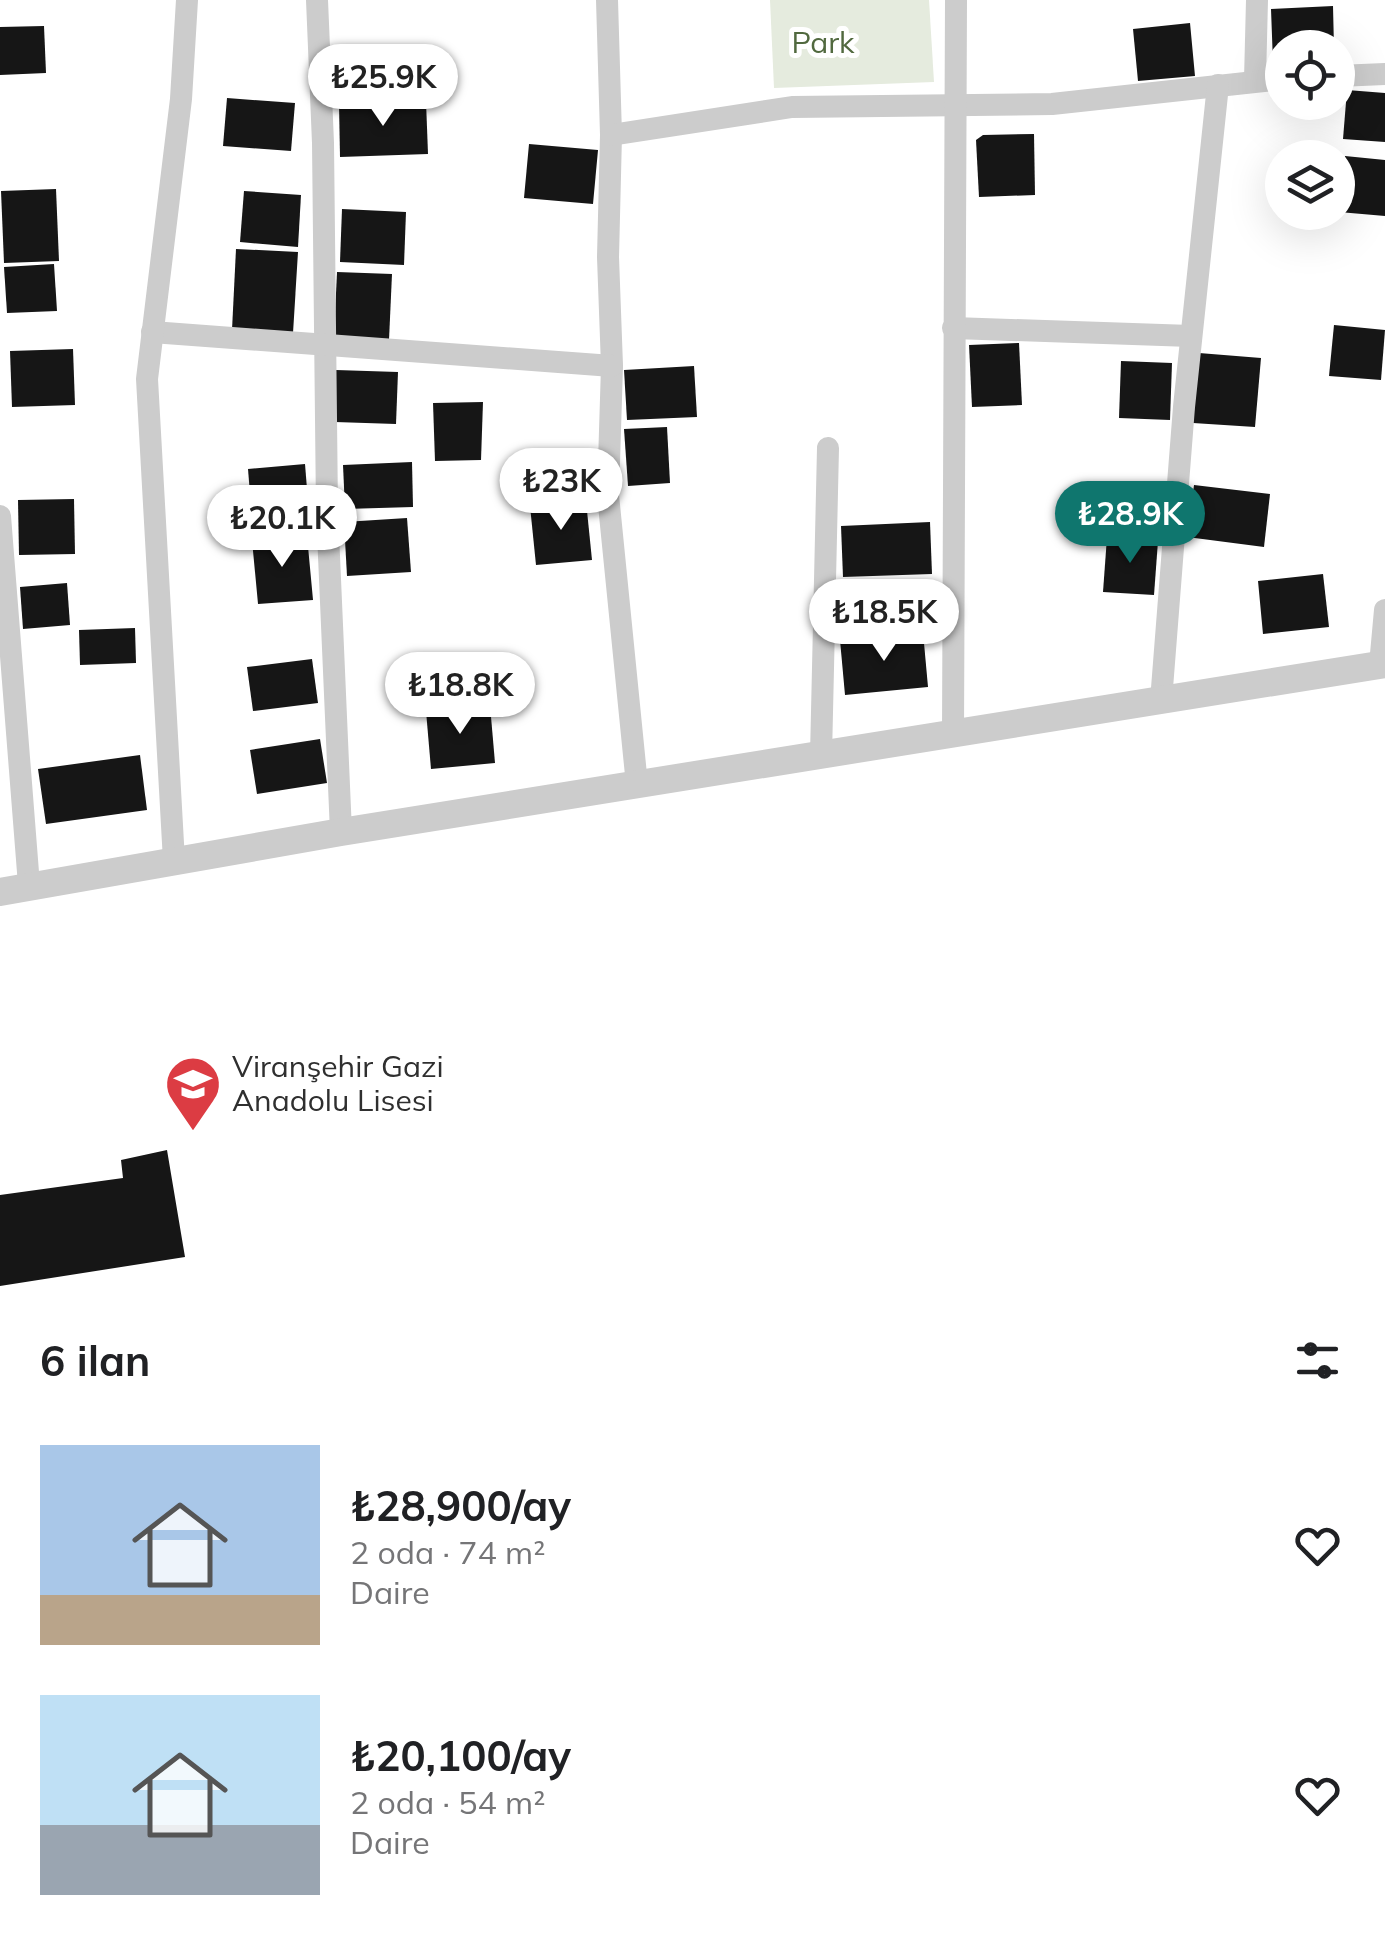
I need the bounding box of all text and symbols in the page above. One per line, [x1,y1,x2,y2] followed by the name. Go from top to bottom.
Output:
[791,23,855,61] park label: Park
[1265,30,1355,230] map controls
[1265,30,1355,120] button: locate
[302,44,464,129] pin: ₺25.9K
[330,56,436,96] text: ₺25.9K
[1265,140,1355,230] button: layers
[502,448,620,533] pin: ₺23K
[522,460,600,500] text: ₺23K
[1049,481,1211,566] pin: ₺28.9K
[201,485,363,570] pin: ₺20.1K
[1077,493,1183,533] text: ₺28.9K
[229,497,335,537] text: ₺20.1K
[803,579,965,664] pin: ₺18.5K
[831,591,937,631] text: ₺18.5K
[379,652,541,737] pin: ₺18.8K
[407,664,513,704] text: ₺18.8K
[232,1047,444,1119] place label: Viranşehir Gazi Anadolu Lisesi
[163,1054,223,1133] school or university icon: Viranşehir Gazi Anadolu Lisesi
[1290,1333,1345,1388] icon: filters
[40,1334,150,1387] text: 6 ilan
[350,1479,571,1532] text: ₺28,900/ay
[120,1485,240,1605] icon: home
[1290,1518,1345,1573] icon: heart
[350,1532,545,1572] text: 2 oda · 74 m²
[350,1572,430,1612] text: Daire
[350,1729,571,1782] text: ₺20,100/ay
[120,1735,240,1855] icon: home
[1290,1768,1345,1823] icon: heart
[350,1782,545,1822] text: 2 oda · 54 m²
[350,1822,430,1862] text: Daire

